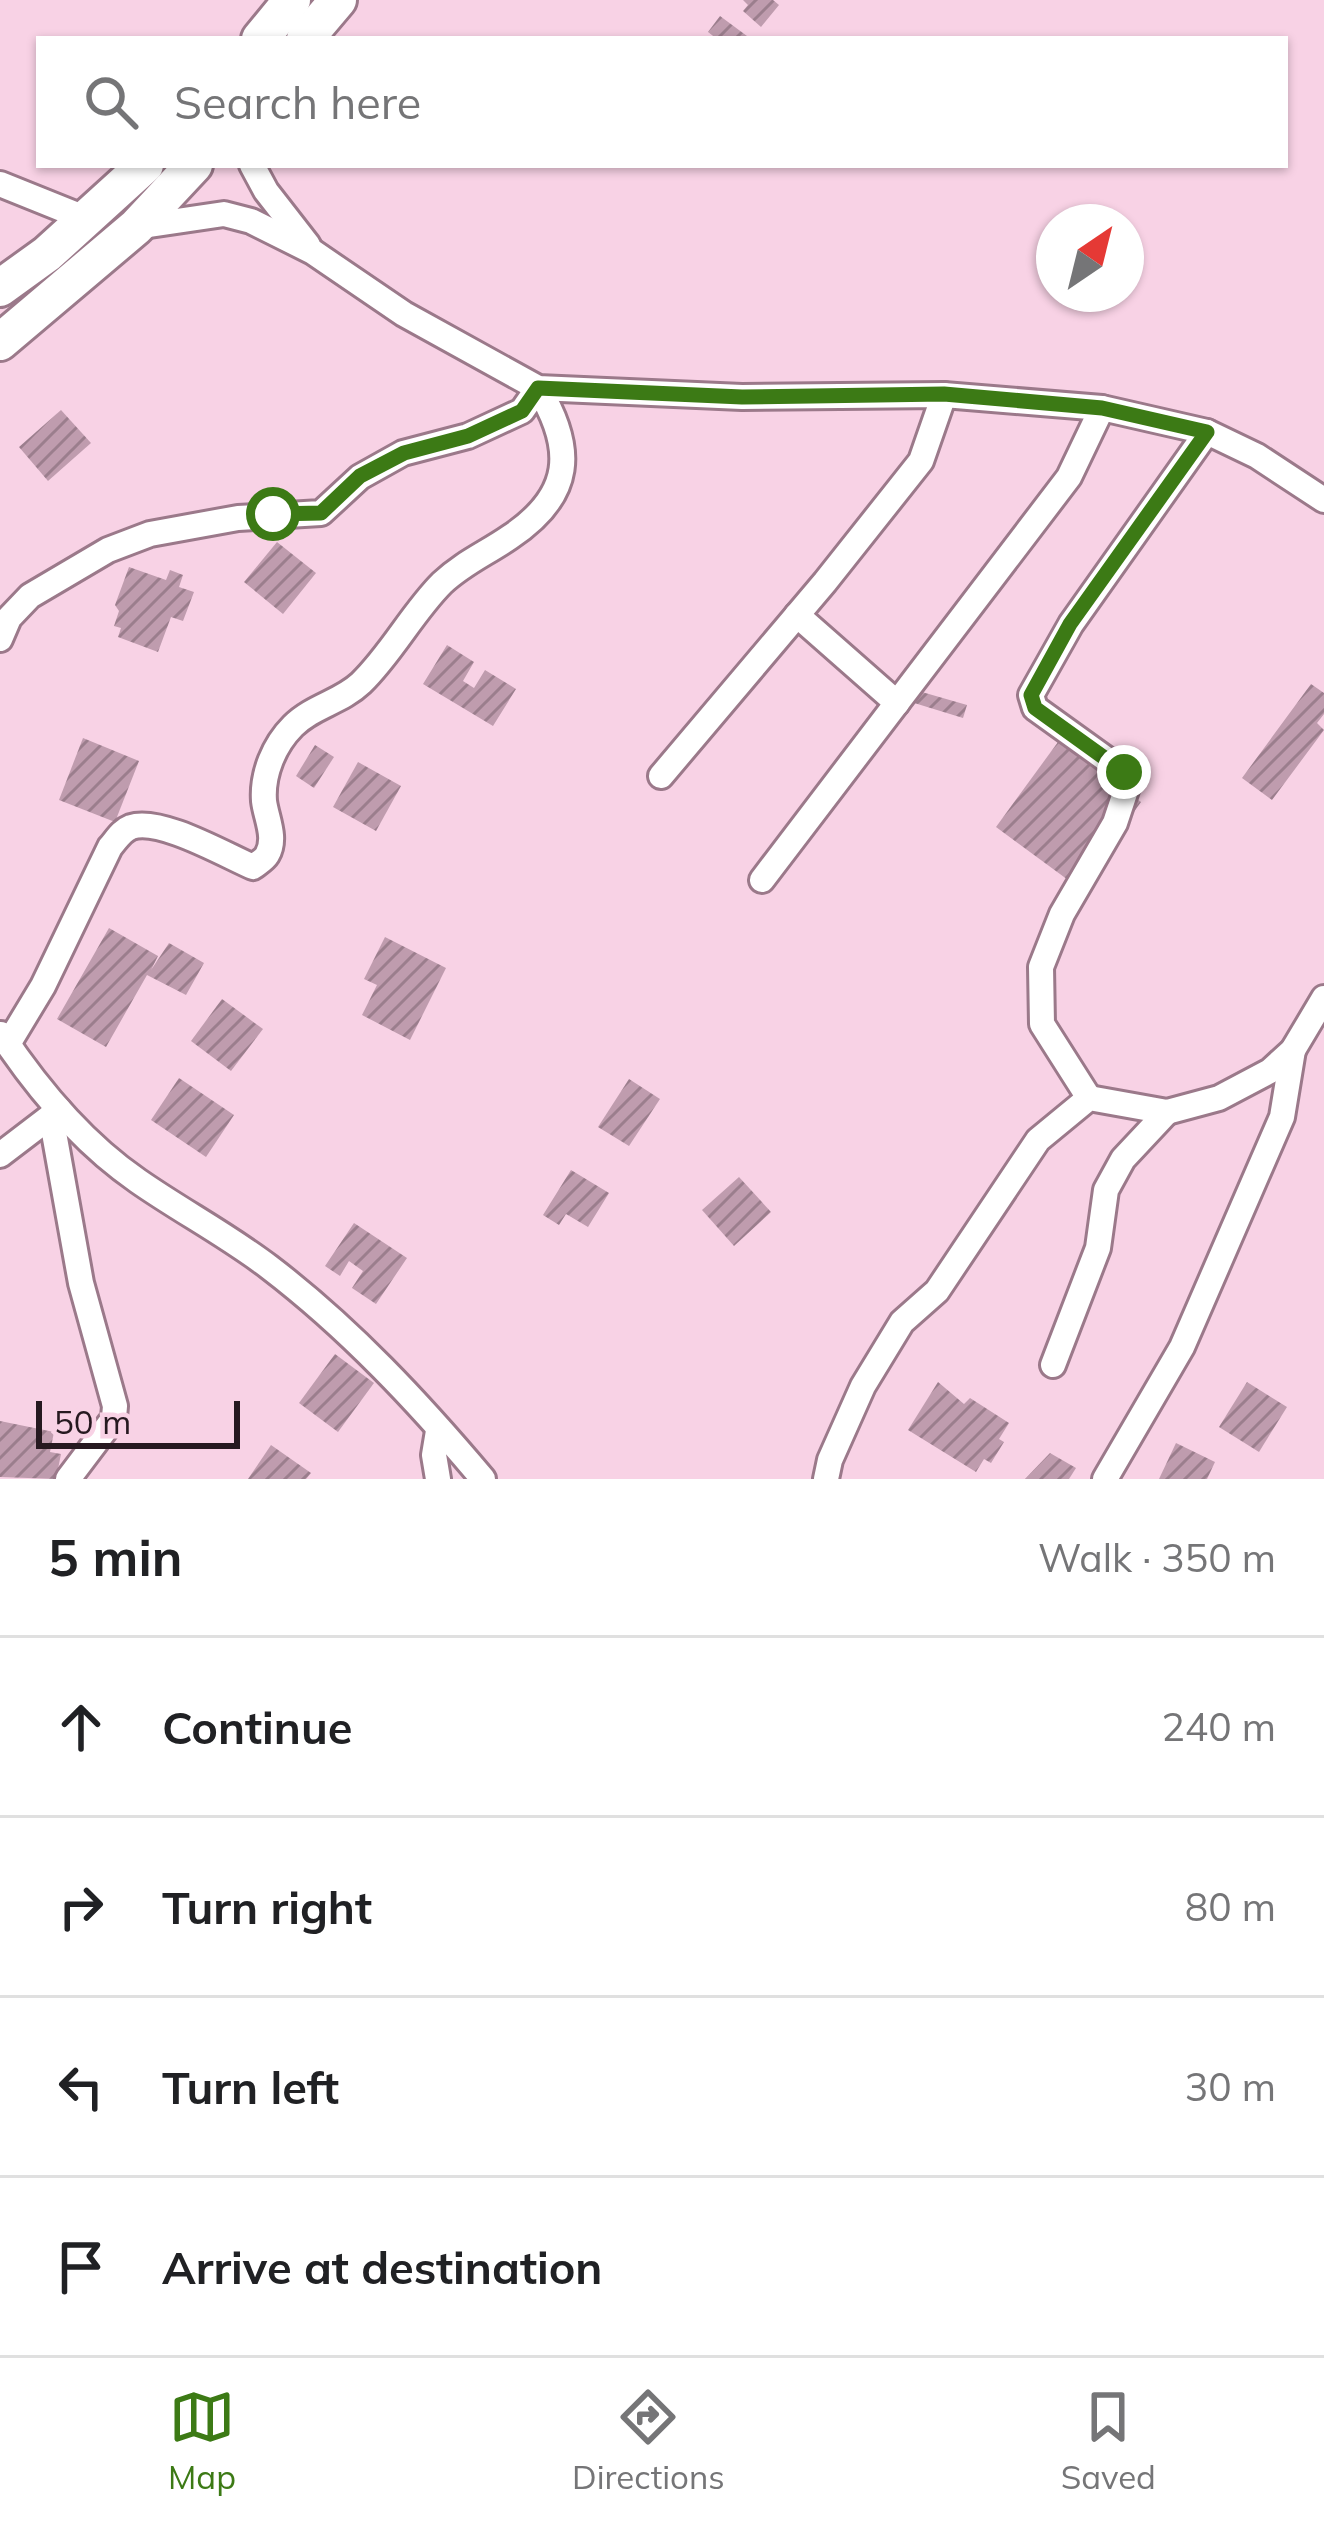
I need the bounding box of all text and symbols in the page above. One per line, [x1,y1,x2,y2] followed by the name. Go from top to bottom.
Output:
[36,36,1288,168] search box
[78,69,144,135] icon: search
[174,74,421,130] text: Search here
[1036,204,1144,312] north arrow
[246,487,300,541] route start
[1097,745,1151,799] route end
[36,1395,240,1448] scale bar
[54,1401,131,1442] text: 50 m
[48,1525,183,1589] text: 5 min
[1038,1533,1276,1582] text: Walk · 350 m
[48,1694,114,1760] icon: ahead
[162,1699,352,1755] text: Continue
[1161,1702,1276,1751] text: 240 m
[48,1874,114,1940] icon: right
[162,1879,372,1935] text: Turn right
[1185,1882,1276,1931] text: 80 m
[48,2054,114,2120] icon: left
[162,2059,339,2115] text: Turn left
[1185,2062,1276,2111] text: 30 m
[48,2234,114,2300] icon: arrive
[162,2239,602,2295] text: Arrive at destination
[168,2384,236,2497] tab: Map
[572,2384,725,2497] tab: Directions
[1061,2384,1156,2497] tab: Saved

